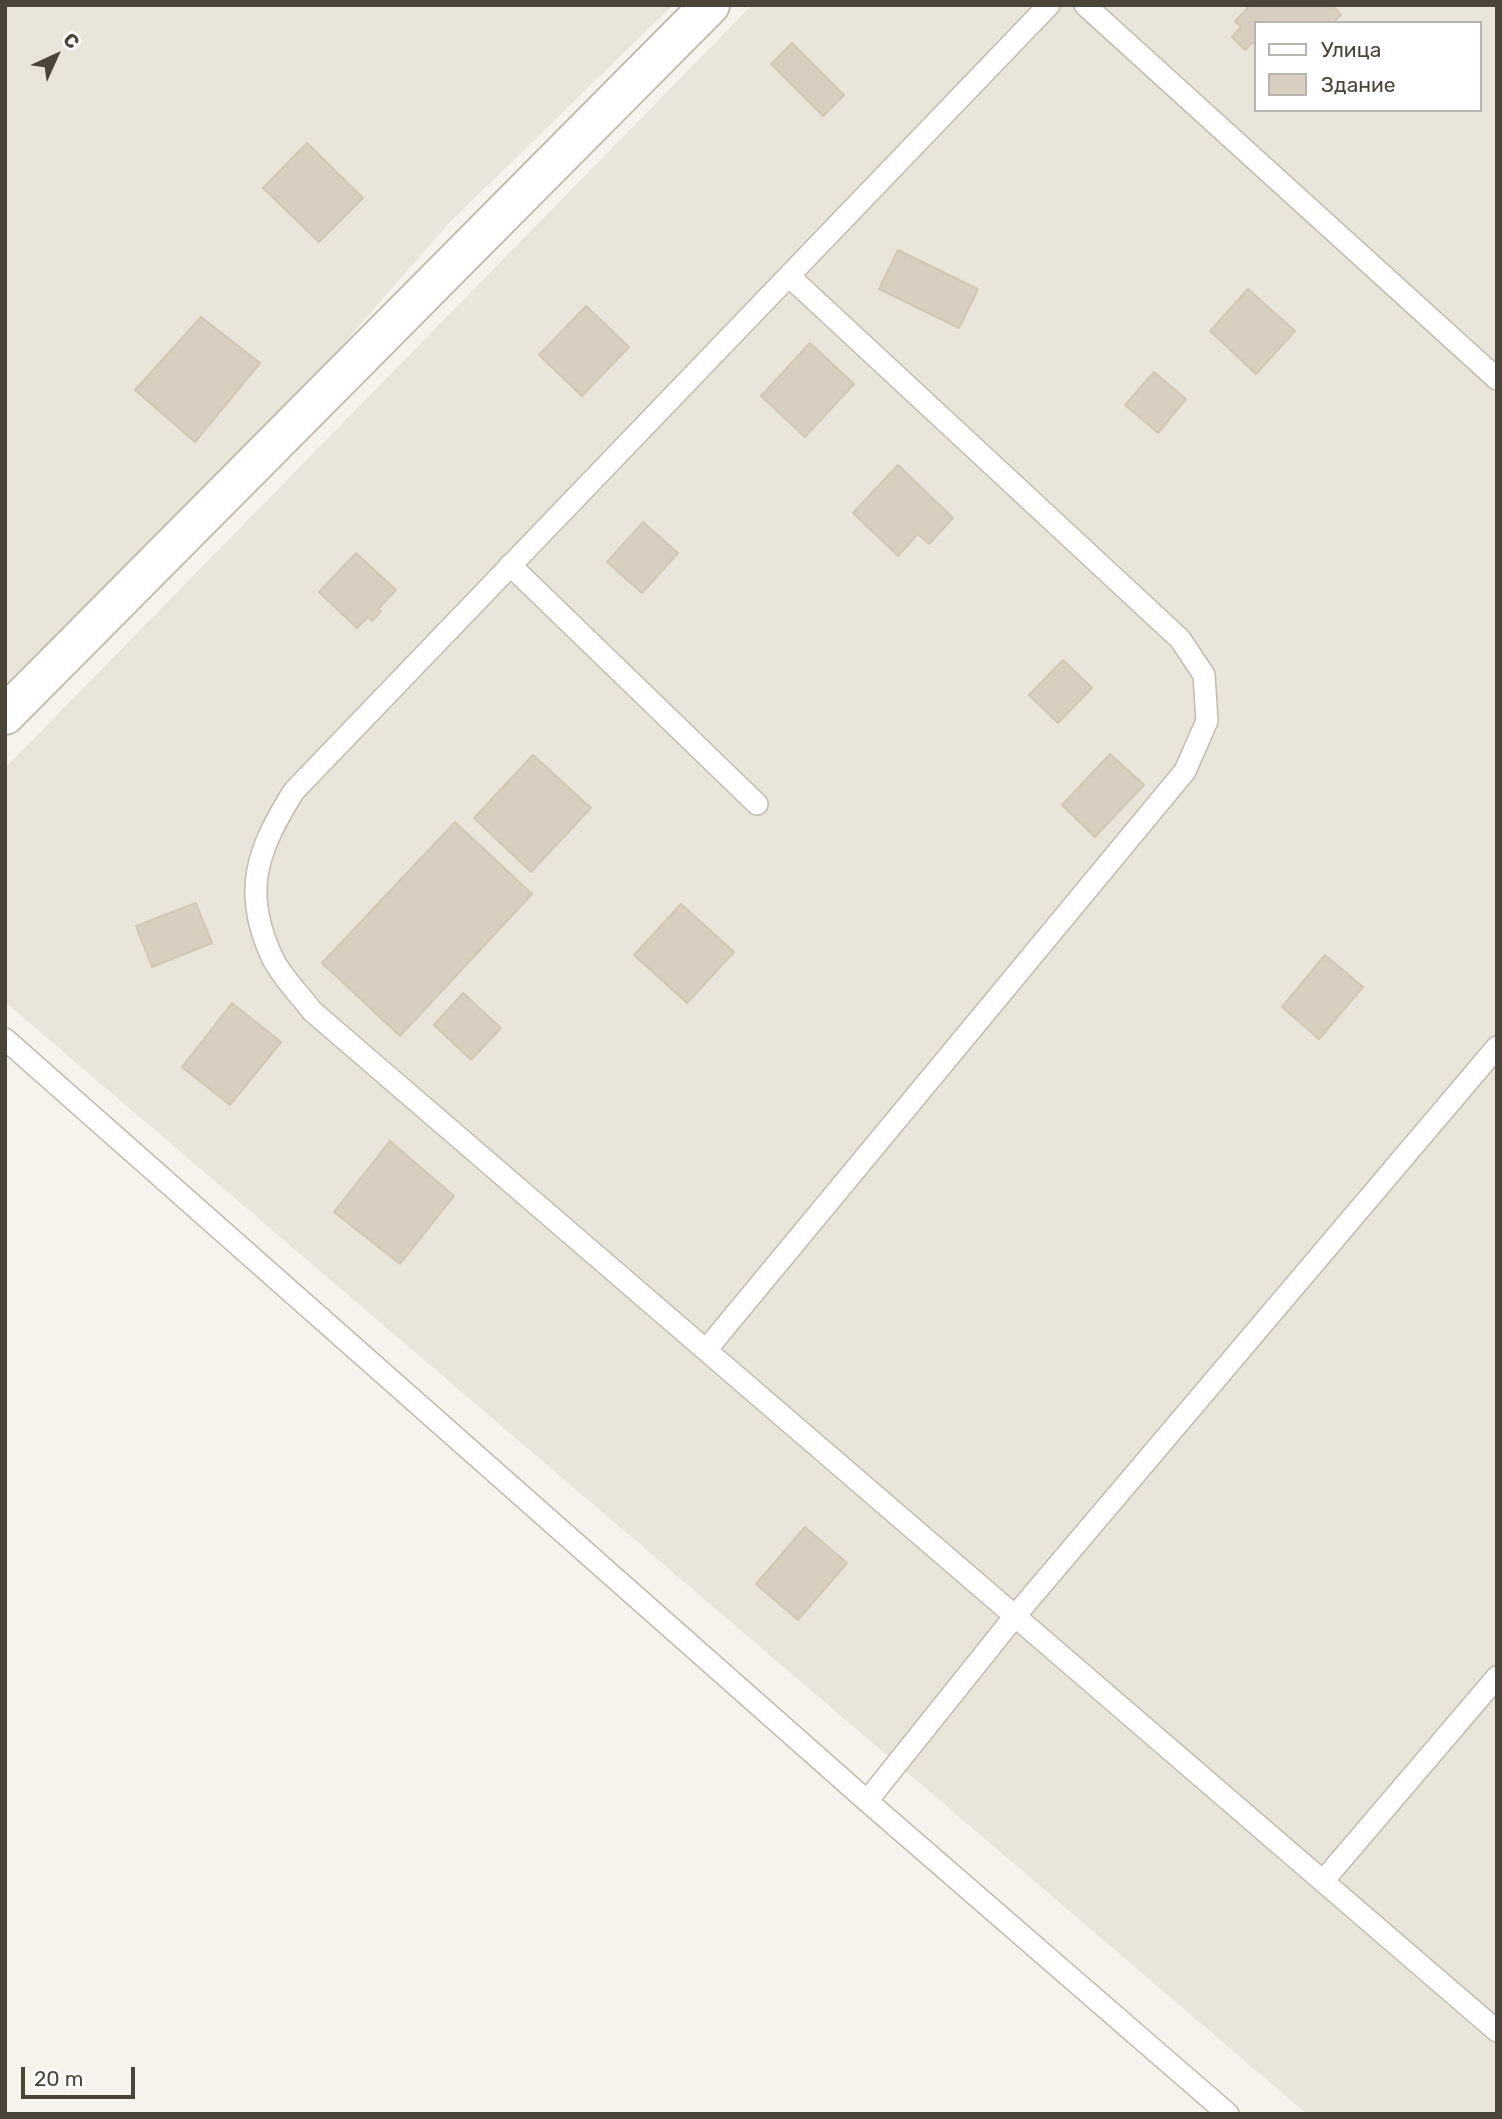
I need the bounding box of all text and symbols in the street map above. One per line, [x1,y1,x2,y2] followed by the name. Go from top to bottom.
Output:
[21,21,91,91] north arrow
[1254,21,1481,112] legend
[58,28,84,54] text: С
[1321,37,1381,62] text: Улица
[1321,72,1396,97] text: Здание
[24,2052,138,2096] scale bar
[34,2066,83,2091] text: 20 m

